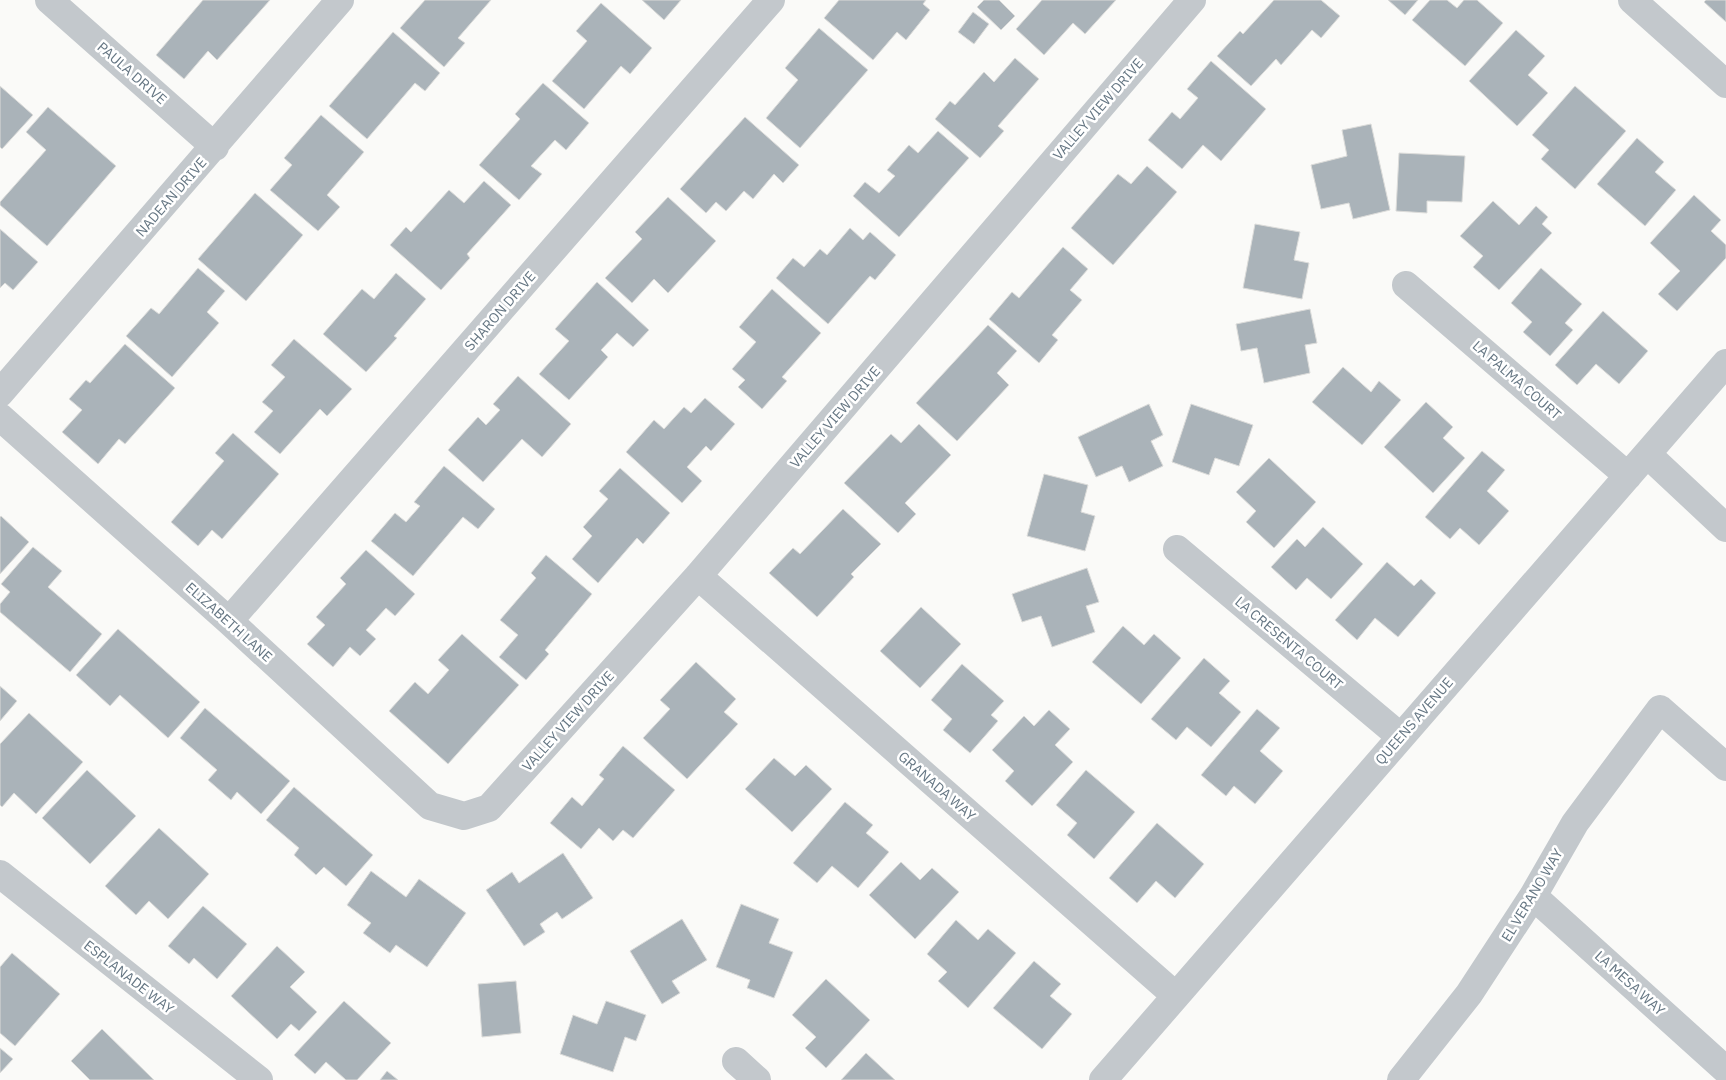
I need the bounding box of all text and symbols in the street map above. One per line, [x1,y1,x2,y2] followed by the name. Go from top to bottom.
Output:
[94,38,170,108] street label: PAULA DRIVE
[1049,54,1147,164] street label: VALLEY VIEW DRIVE
[132,154,210,240] street label: NADEAN DRIVE
[461,268,539,354] street label: SHARON DRIVE
[1469,337,1565,423] street label: LA PALMA COURT
[786,362,884,472] street label: VALLEY VIEW DRIVE
[182,578,276,666] street label: ELIZABETH LANE
[1231,593,1347,693] street label: LA CRESENTA COURT
[518,667,618,775] street label: VALLEY VIEW DRIVE
[1371,674,1457,768] street label: QUEENS AVENUE
[895,747,980,825] street label: GRANADA WAY
[1497,845,1567,945] street label: EL VERANO WAY
[80,936,178,1018] street label: ESPLANADE WAY
[1591,947,1669,1020] street label: LA MESA WAY

